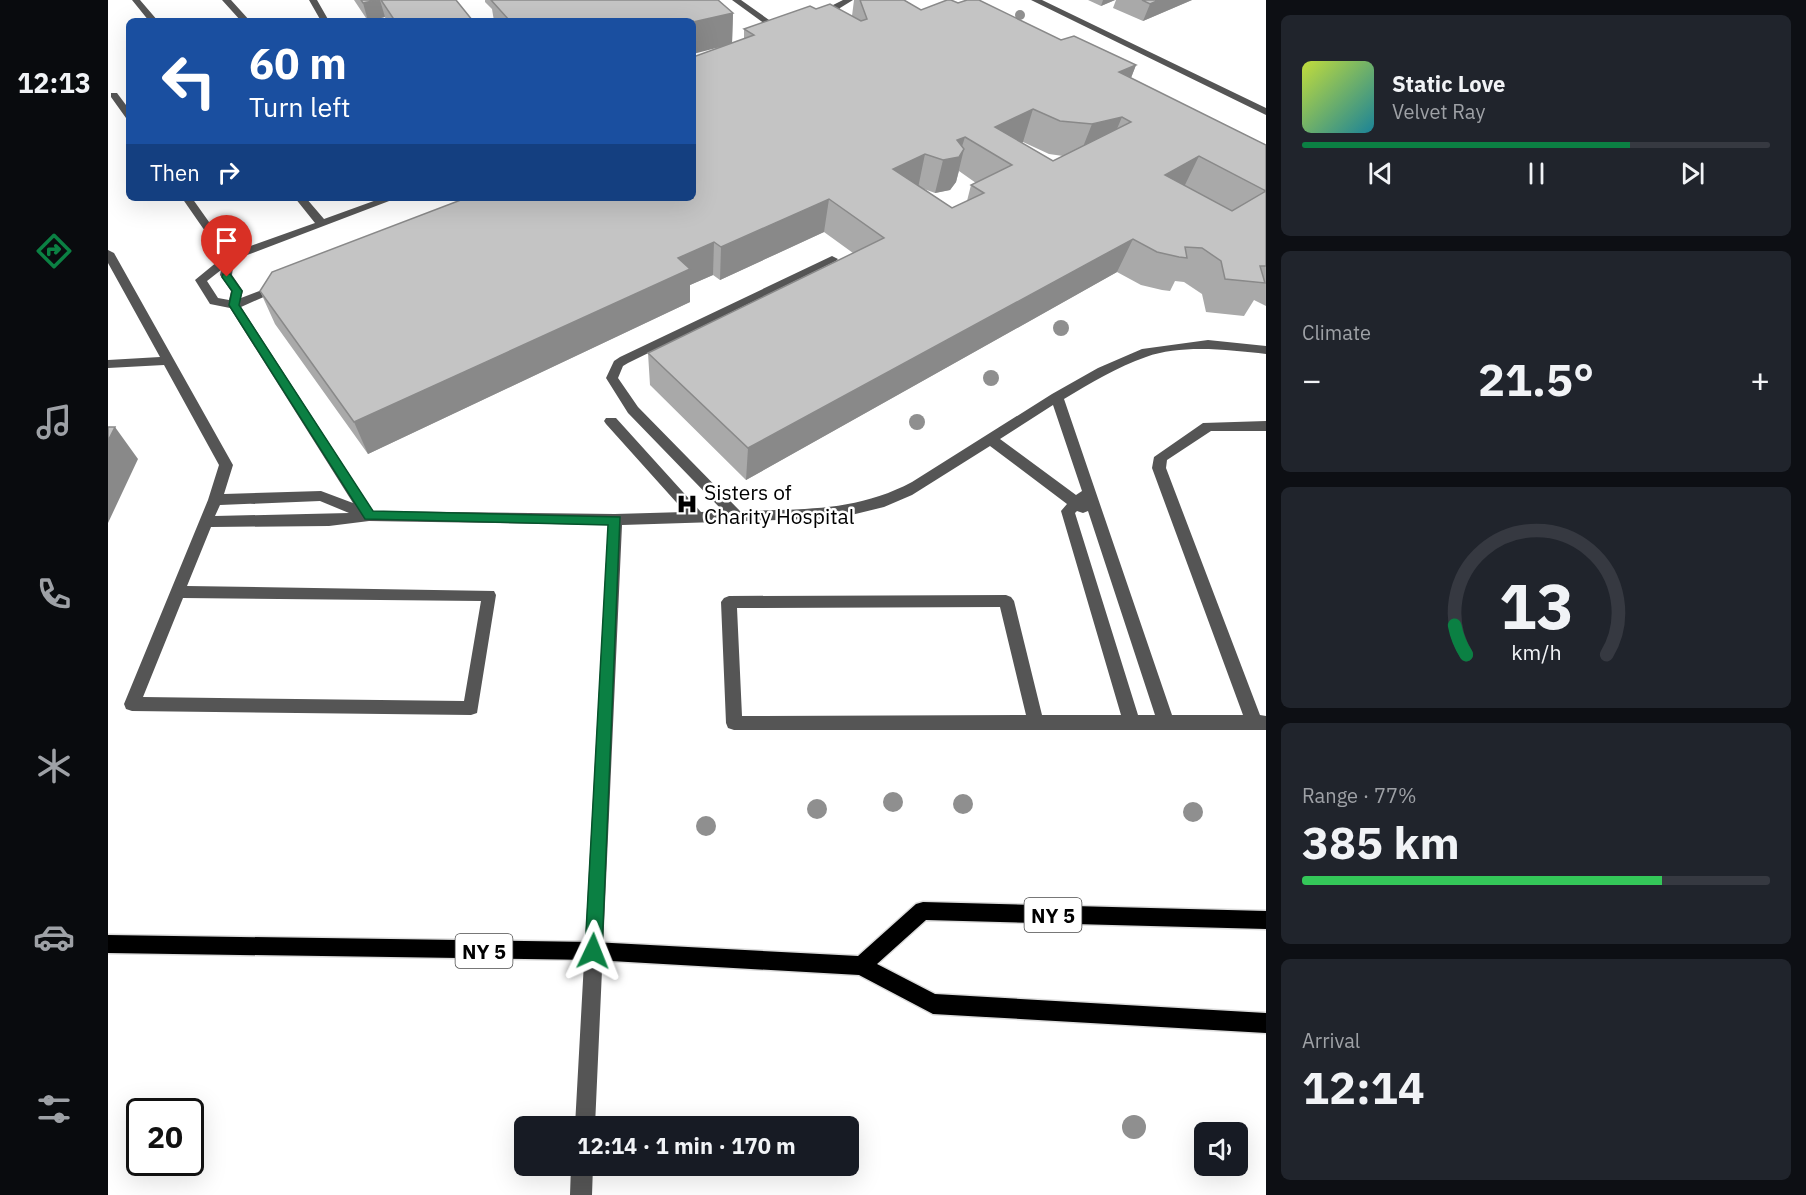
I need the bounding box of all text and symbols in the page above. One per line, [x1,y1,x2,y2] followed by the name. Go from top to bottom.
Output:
[249,36,347,91] text: 60 m
[150,42,228,120] icon: left
[17,65,91,100] text: 12:13
[1392,69,1505,98] text: Static Love
[249,89,350,124] text: Turn left
[1392,98,1485,125] text: Velvet Ray
[212,156,245,189] icon: right
[1364,157,1397,190] icon: previous
[1520,157,1553,190] icon: pause
[1676,157,1709,190] icon: next
[150,158,200,187] text: Then
[201,215,252,277] pin
[210,224,243,257] icon: arrive
[33,230,75,272] icon: directions
[1302,319,1371,346] text: Climate
[1478,350,1594,408] text: 21.5°
[1302,358,1322,401] text: −
[1750,358,1770,401] text: +
[33,401,75,443] icon: music
[704,478,855,530] place label: Sisters of Charity Hospital
[675,492,699,516] hospital icon: Sisters of Charity Hospital
[1499,565,1573,646] text: 13
[33,573,75,615] icon: phone
[1511,638,1561,666] text: km/h
[33,745,75,787] icon: climate
[1302,782,1417,809] text: Range · 77%
[1302,813,1460,871] text: 385 km
[1024,898,1082,932] road number: NY 5
[33,916,75,958] icon: car
[561,919,625,983] position arrow
[456,934,512,968] road number: NY 5
[1302,1027,1360,1054] text: Arrival
[1302,1058,1425,1116] text: 12:14
[33,1088,75,1130] icon: filters
[126,1098,204,1176] speed limit sign: 20
[1194,1122,1248,1176] map controls
[1194,1122,1248,1176] button: sound
[577,1131,796,1160] text: 12:14 · 1 min · 170 m

